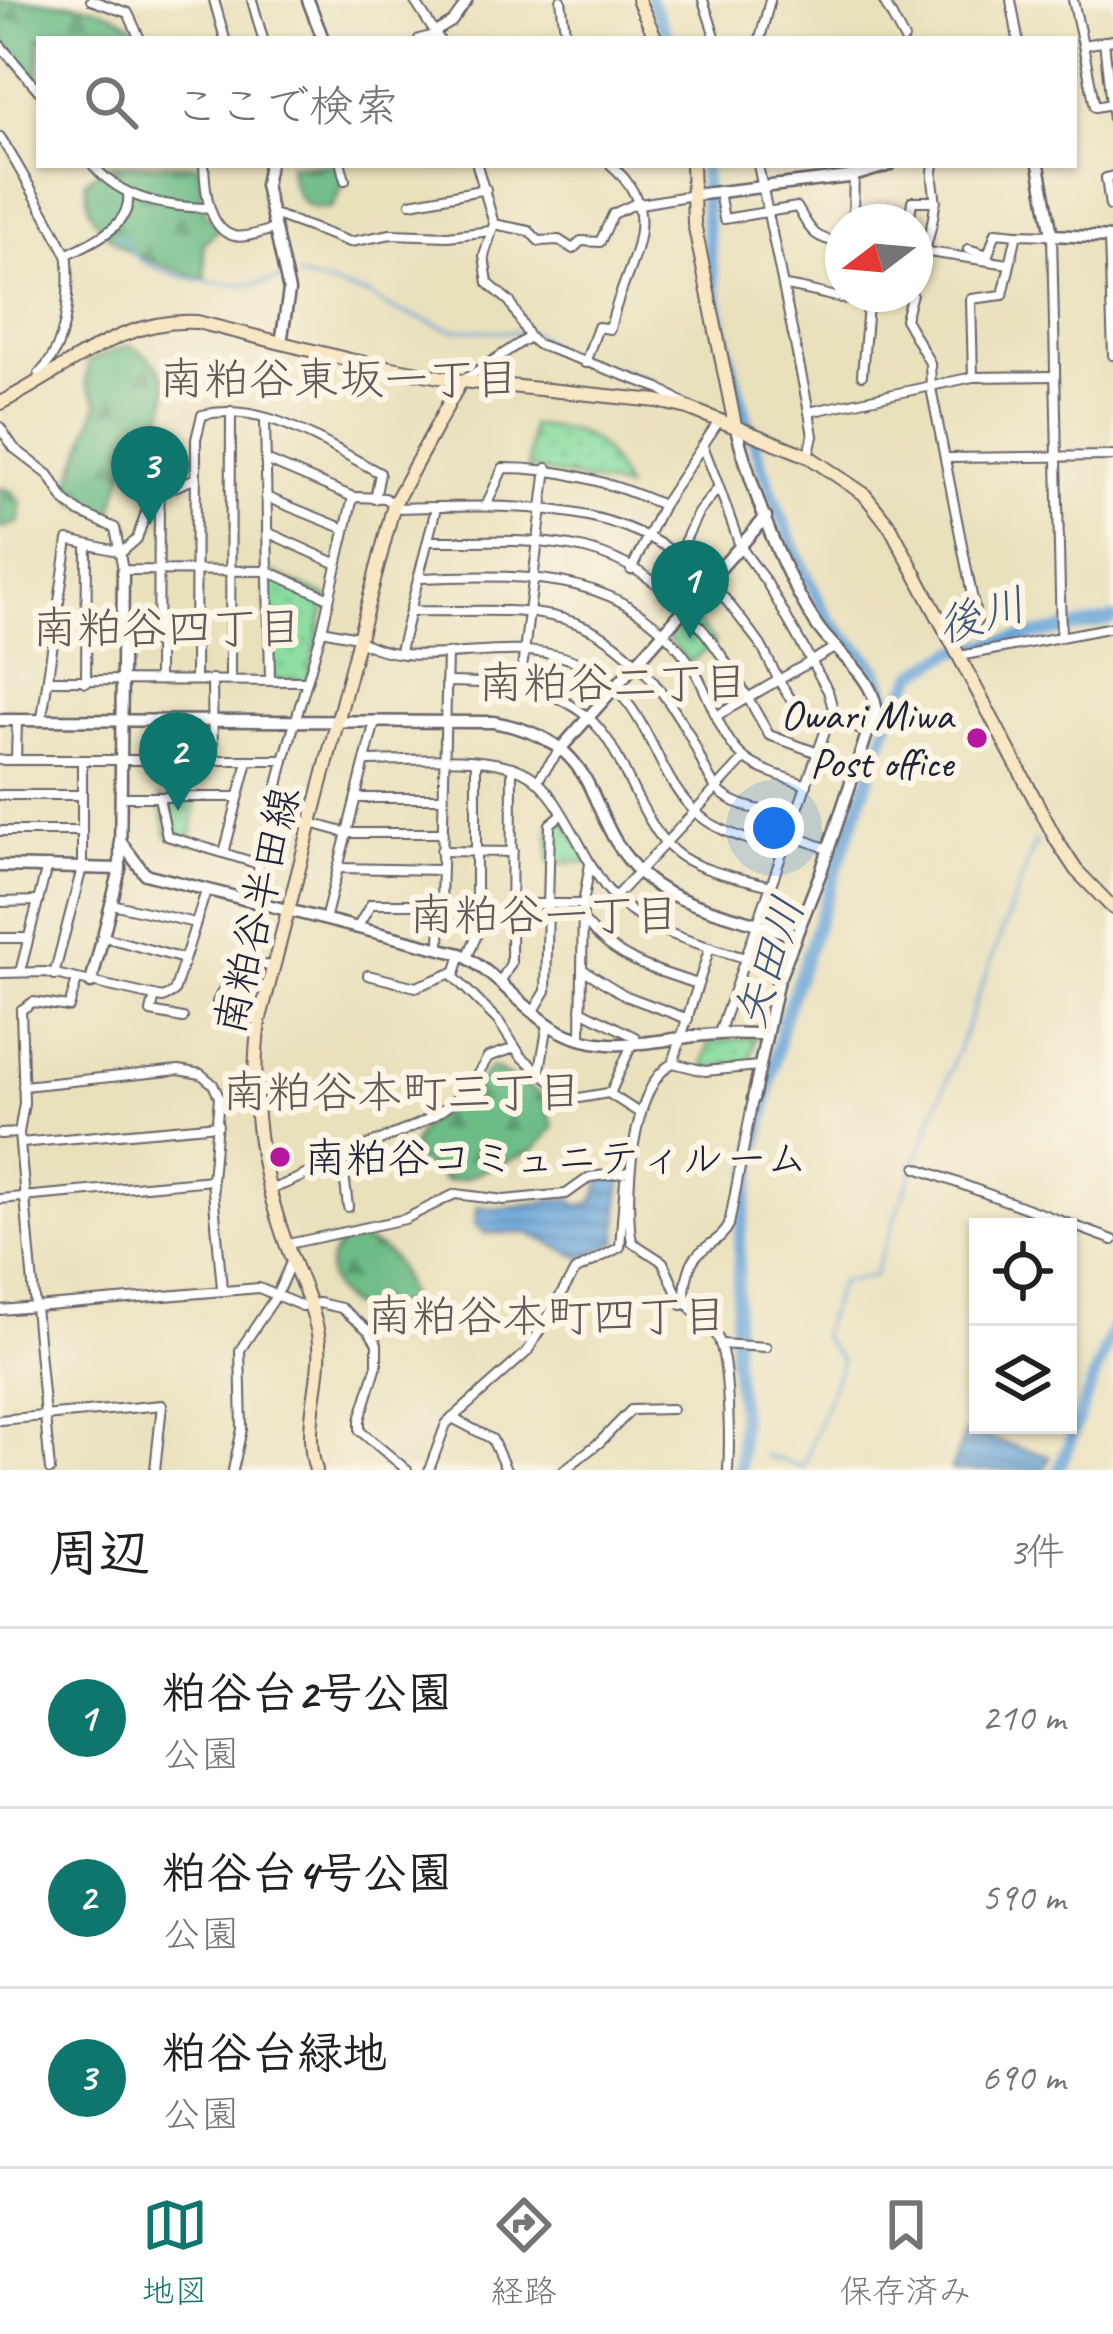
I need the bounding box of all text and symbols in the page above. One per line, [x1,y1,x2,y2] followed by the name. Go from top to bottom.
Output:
[36,36,1077,168] search box
[78,69,144,135] icon: search
[174,78,399,135] text: ここで検索
[825,204,933,312] north arrow
[159,351,519,408] district label: 南粕谷東坂一丁目
[111,426,189,525] pin: 3
[651,540,729,639] pin: 1
[930,576,1033,655] water label: 後川
[32,600,302,657] district label: 南粕谷四丁目
[478,655,748,712] district label: 南粕谷二丁目
[780,689,956,790] place label: Owari Miwa Post office
[139,712,217,811] pin: 2
[964,725,990,751] marker: Owari Miwa Post office
[203,782,312,1039] street label: 南粕谷半田線
[744,798,804,858] your location
[409,887,679,944] district label: 南粕谷一丁目
[721,889,817,1035] water label: 矢田川
[222,1064,582,1121] district label: 南粕谷本町三丁目
[304,1132,808,1185] place label: 南粕谷コミュニティルーム
[267,1144,293,1170] marker: 南粕谷コミュニティルーム
[969,1218,1077,1434] map controls
[969,1218,1077,1326] button: locate
[367,1288,727,1345] district label: 南粕谷本町四丁目
[969,1326,1077,1434] button: layers
[48,1521,150,1585] text: 周辺
[1008,1528,1065,1577] text: 3件
[162,1665,452,1722] text: 粕谷台2号公園
[78,1693,96,1742] text: 1
[981,1693,1065,1742] text: 210 m
[162,1730,240,1779] text: 公園
[162,1845,452,1902] text: 粕谷台4号公園
[78,1873,96,1922] text: 2
[981,1873,1065,1922] text: 590 m
[162,1910,240,1959] text: 公園
[162,2025,387,2082] text: 粕谷台緑地
[78,2053,96,2102] text: 3
[981,2053,1065,2102] text: 690 m
[162,2090,240,2139] text: 公園
[142,2192,208,2312] tab: 地図
[491,2192,557,2312] tab: 経路
[840,2192,972,2312] tab: 保存済み

